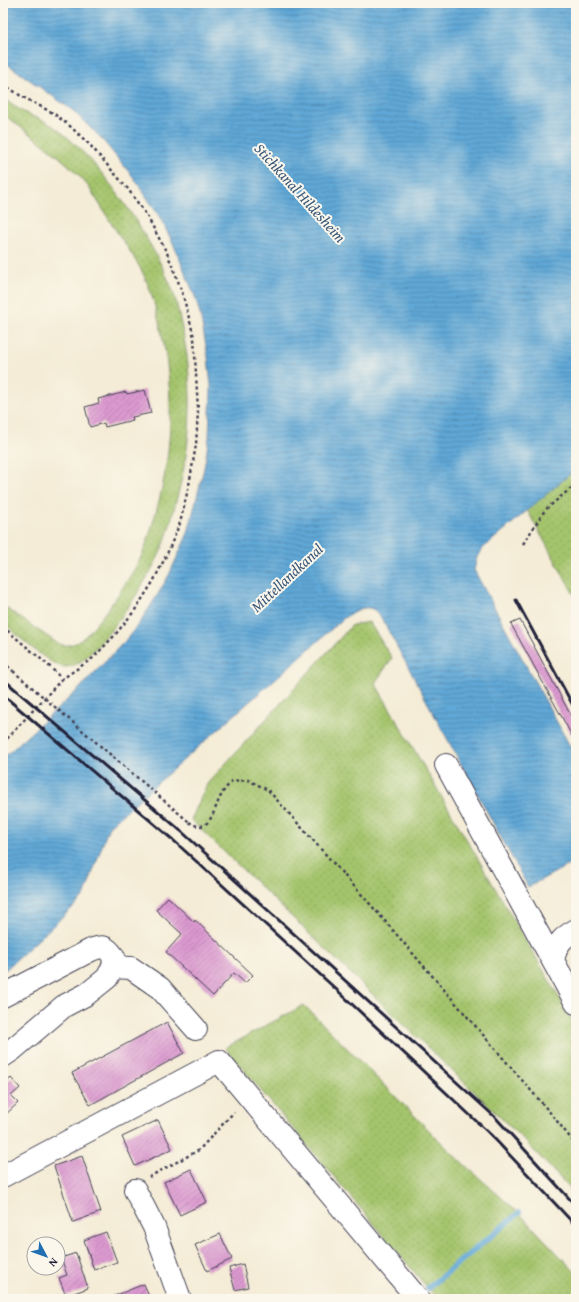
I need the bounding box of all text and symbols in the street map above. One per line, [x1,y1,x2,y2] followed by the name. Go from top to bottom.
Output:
[250,138,351,247] water label: Stichkanal Hildesheim
[246,538,328,617] water label: Mittellandkanal
[26,1236,66,1276] north arrow
[45,1255,62,1271] text: N

